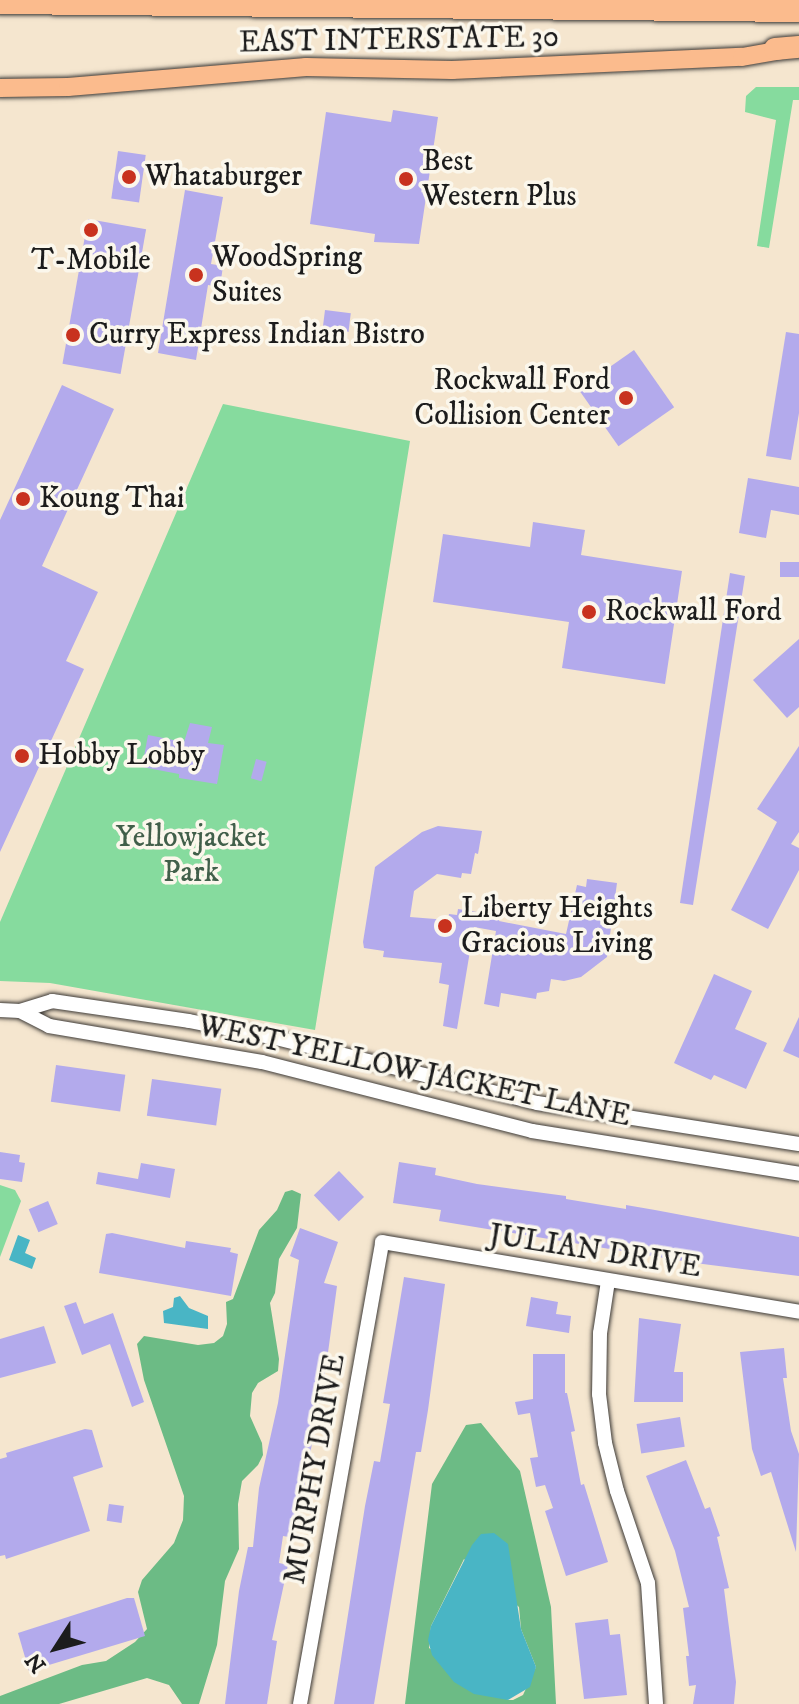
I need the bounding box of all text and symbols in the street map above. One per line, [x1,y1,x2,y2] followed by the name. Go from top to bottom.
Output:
[239,20,559,62] street label: EAST INTERSTATE 30
[422,144,576,214] place label: Best Western Plus
[145,159,302,195] place label: Whataburger
[120,168,138,186] marker: Whataburger
[397,170,415,188] marker: Best Western Plus
[82,221,100,239] marker: T-Mobile
[212,240,362,310] place label: WoodSpring Suites
[31,243,151,279] place label: T-Mobile
[187,266,205,284] marker: WoodSpring Suites
[89,317,425,353] place label: Curry Express Indian Bistro
[64,326,82,344] marker: Curry Express Indian Bistro
[414,363,610,434] place label: Rockwall Ford Collision Center
[617,389,635,407] marker: Rockwall Ford Collision Center
[39,481,185,517] place label: Koung Thai
[14,490,32,508] marker: Koung Thai
[605,594,781,630] place label: Rockwall Ford
[580,603,598,621] marker: Rockwall Ford
[38,738,205,774] place label: Hobby Lobby
[13,747,31,765] marker: Hobby Lobby
[116,820,266,890] park label: Yellowjacket Park
[461,891,653,962] place label: Liberty Heights Gracious Living
[436,917,454,935] marker: Liberty Heights Gracious Living
[195,1009,633,1135] street label: WEST YELLOW JACKET LANE
[486,1217,704,1287] street label: JULIAN DRIVE
[278,1351,354,1587] street label: MURPHY DRIVE
[16,1608,96,1688] north arrow
[20,1647,52,1678] text: N

